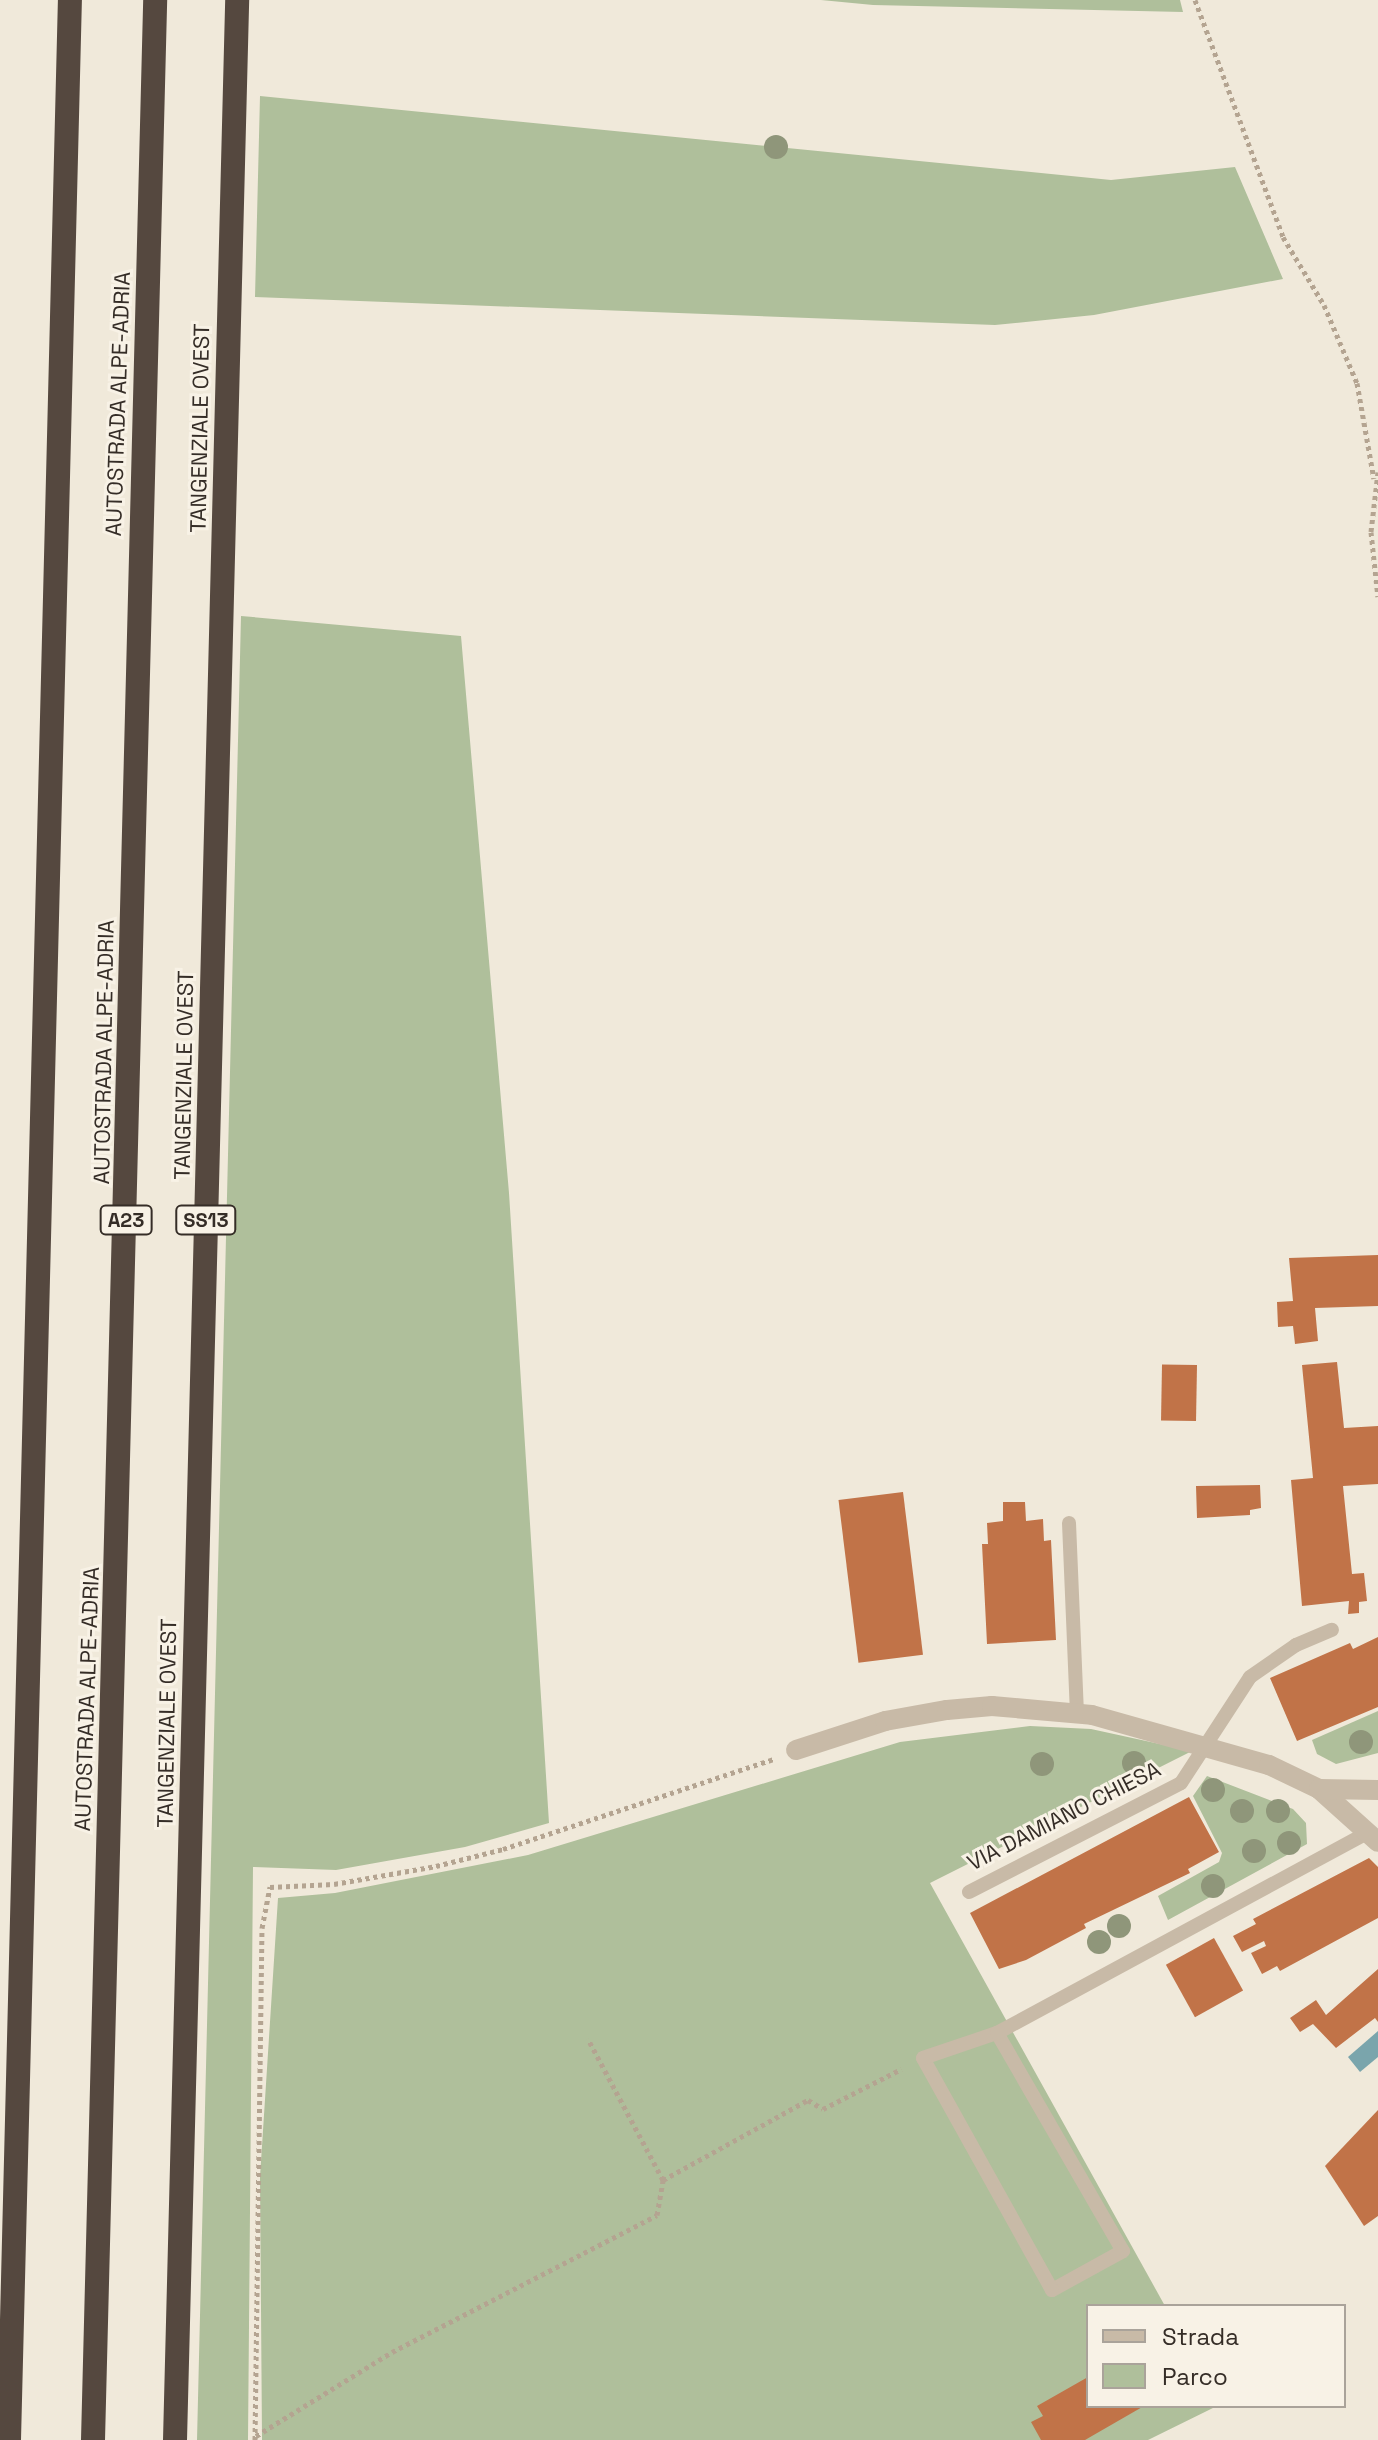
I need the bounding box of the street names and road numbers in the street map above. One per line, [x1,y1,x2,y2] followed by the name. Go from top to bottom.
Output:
[100,271,136,537] street label: AUTOSTRADA ALPE-ADRIA
[185,323,215,533] street label: TANGENZIALE OVEST
[88,919,120,1185] street label: AUTOSTRADA ALPE-ADRIA
[169,970,199,1180] street label: TANGENZIALE OVEST
[98,1204,154,1236] road number: A23
[174,1204,238,1236] road number: SS13
[69,1566,105,1832] street label: AUTOSTRADA ALPE-ADRIA
[152,1618,182,1828] street label: TANGENZIALE OVEST
[963,1756,1165,1876] street label: VIA DAMIANO CHIESA

